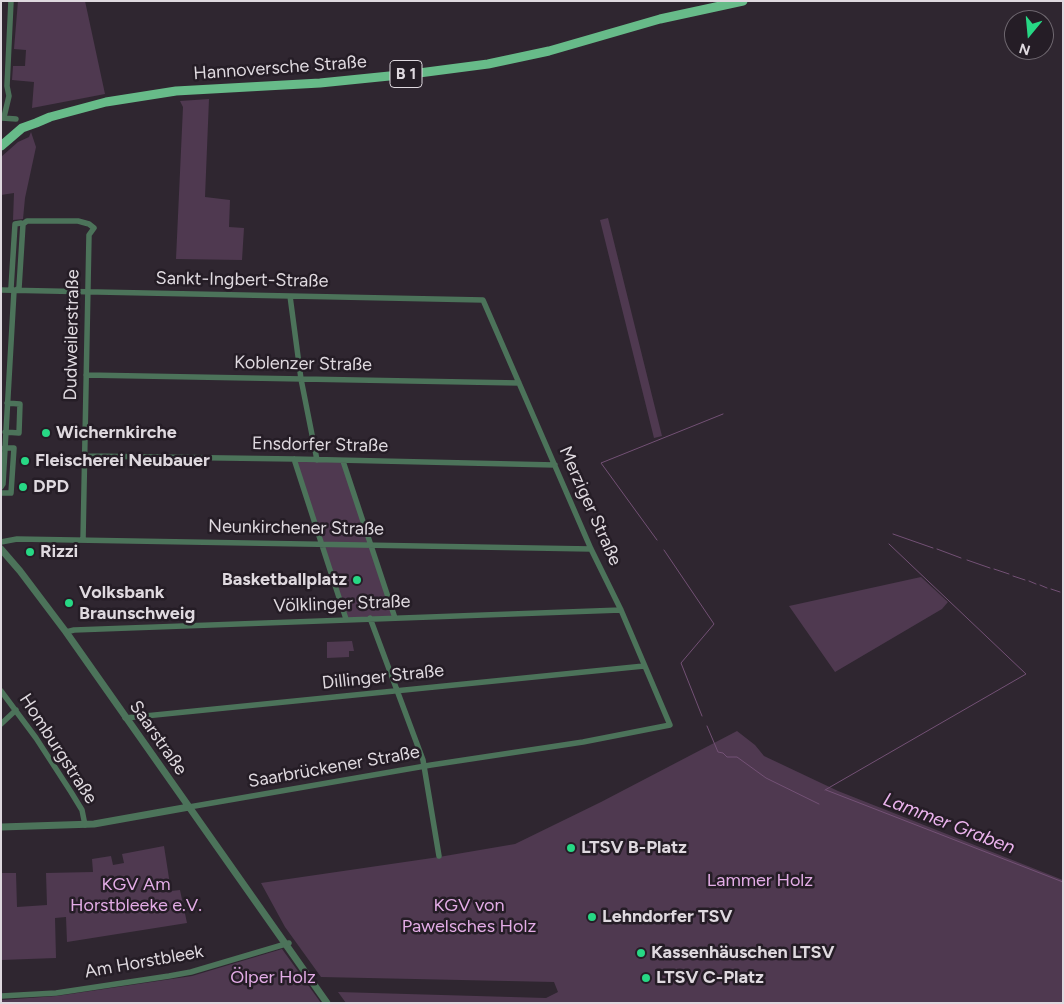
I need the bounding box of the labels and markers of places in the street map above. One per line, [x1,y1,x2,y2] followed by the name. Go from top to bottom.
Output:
[56,422,177,444] place label: Wichernkirche
[40,427,52,439] marker: Wichernkirche
[35,450,210,472] place label: Fleischerei Neubauer
[19,455,31,467] marker: Fleischerei Neubauer
[33,476,69,498] place label: DPD
[17,481,29,493] marker: DPD
[40,541,78,563] place label: Rizzi
[24,546,36,558] marker: Rizzi
[222,569,347,591] place label: Basketballplatz
[351,574,363,586] marker: Basketballplatz
[79,582,195,624] place label: Volksbank Braunschweig
[63,597,75,609] marker: Volksbank Braunschweig
[581,837,687,859] place label: LTSV B-Platz
[565,842,577,854] marker: LTSV B-Platz
[602,906,732,928] place label: Lehndorfer TSV
[586,911,598,923] marker: Lehndorfer TSV
[651,942,834,964] place label: Kassenhäuschen LTSV
[635,947,647,959] marker: Kassenhäuschen LTSV
[656,967,764,989] place label: LTSV C-Platz
[640,972,652,984] marker: LTSV C-Platz

